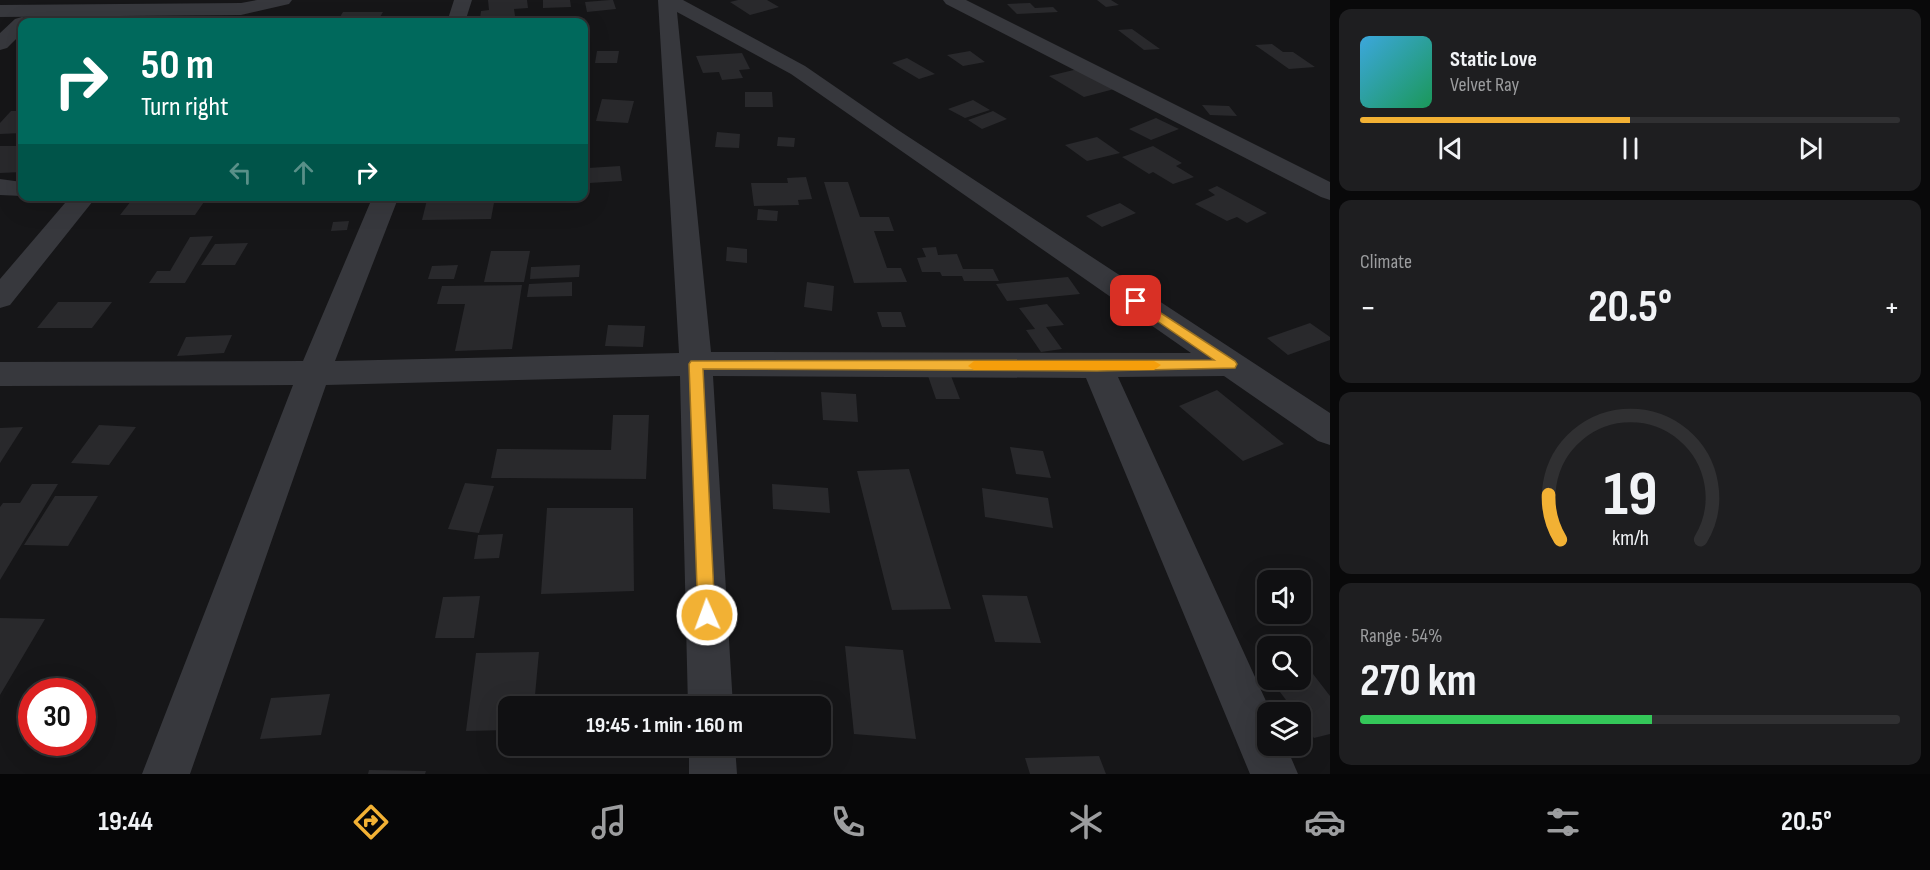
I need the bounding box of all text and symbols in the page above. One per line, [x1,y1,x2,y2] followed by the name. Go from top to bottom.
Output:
[141,40,214,91] text: 50 m
[42,42,120,120] icon: right
[1450,46,1537,73] text: Static Love
[1450,73,1519,97] text: Velvet Ray
[141,91,228,123] text: Turn right
[1434,132,1467,165] icon: previous
[1614,132,1647,165] icon: pause
[1794,132,1827,165] icon: next
[224,156,257,189] icon: left
[287,156,320,189] icon: ahead
[350,156,383,189] icon: right
[1360,250,1412,274] text: Climate
[1110,275,1161,326] pin
[1588,280,1672,335] text: 20.5°
[1119,284,1152,317] icon: arrive
[1360,288,1376,328] text: −
[1884,288,1900,328] text: +
[1603,458,1657,533] text: 19
[1611,526,1649,551] text: km/h
[1257,570,1311,756] map controls
[1257,570,1311,624] button: sound
[675,583,739,647] position arrow
[1360,624,1442,648] text: Range · 54%
[1257,636,1311,690] button: search
[1360,654,1476,709] text: 270 km
[18,678,96,756] speed limit sign: 30
[1257,702,1311,756] button: layers
[586,712,743,739] text: 19:45 · 1 min · 160 m
[350,801,392,843] icon: directions
[588,801,630,843] icon: music
[827,801,869,843] icon: phone
[1065,801,1107,843] icon: climate
[1304,801,1346,843] icon: car
[1542,801,1584,843] icon: filters
[98,806,153,838] text: 19:44
[1781,806,1832,838] text: 20.5°

